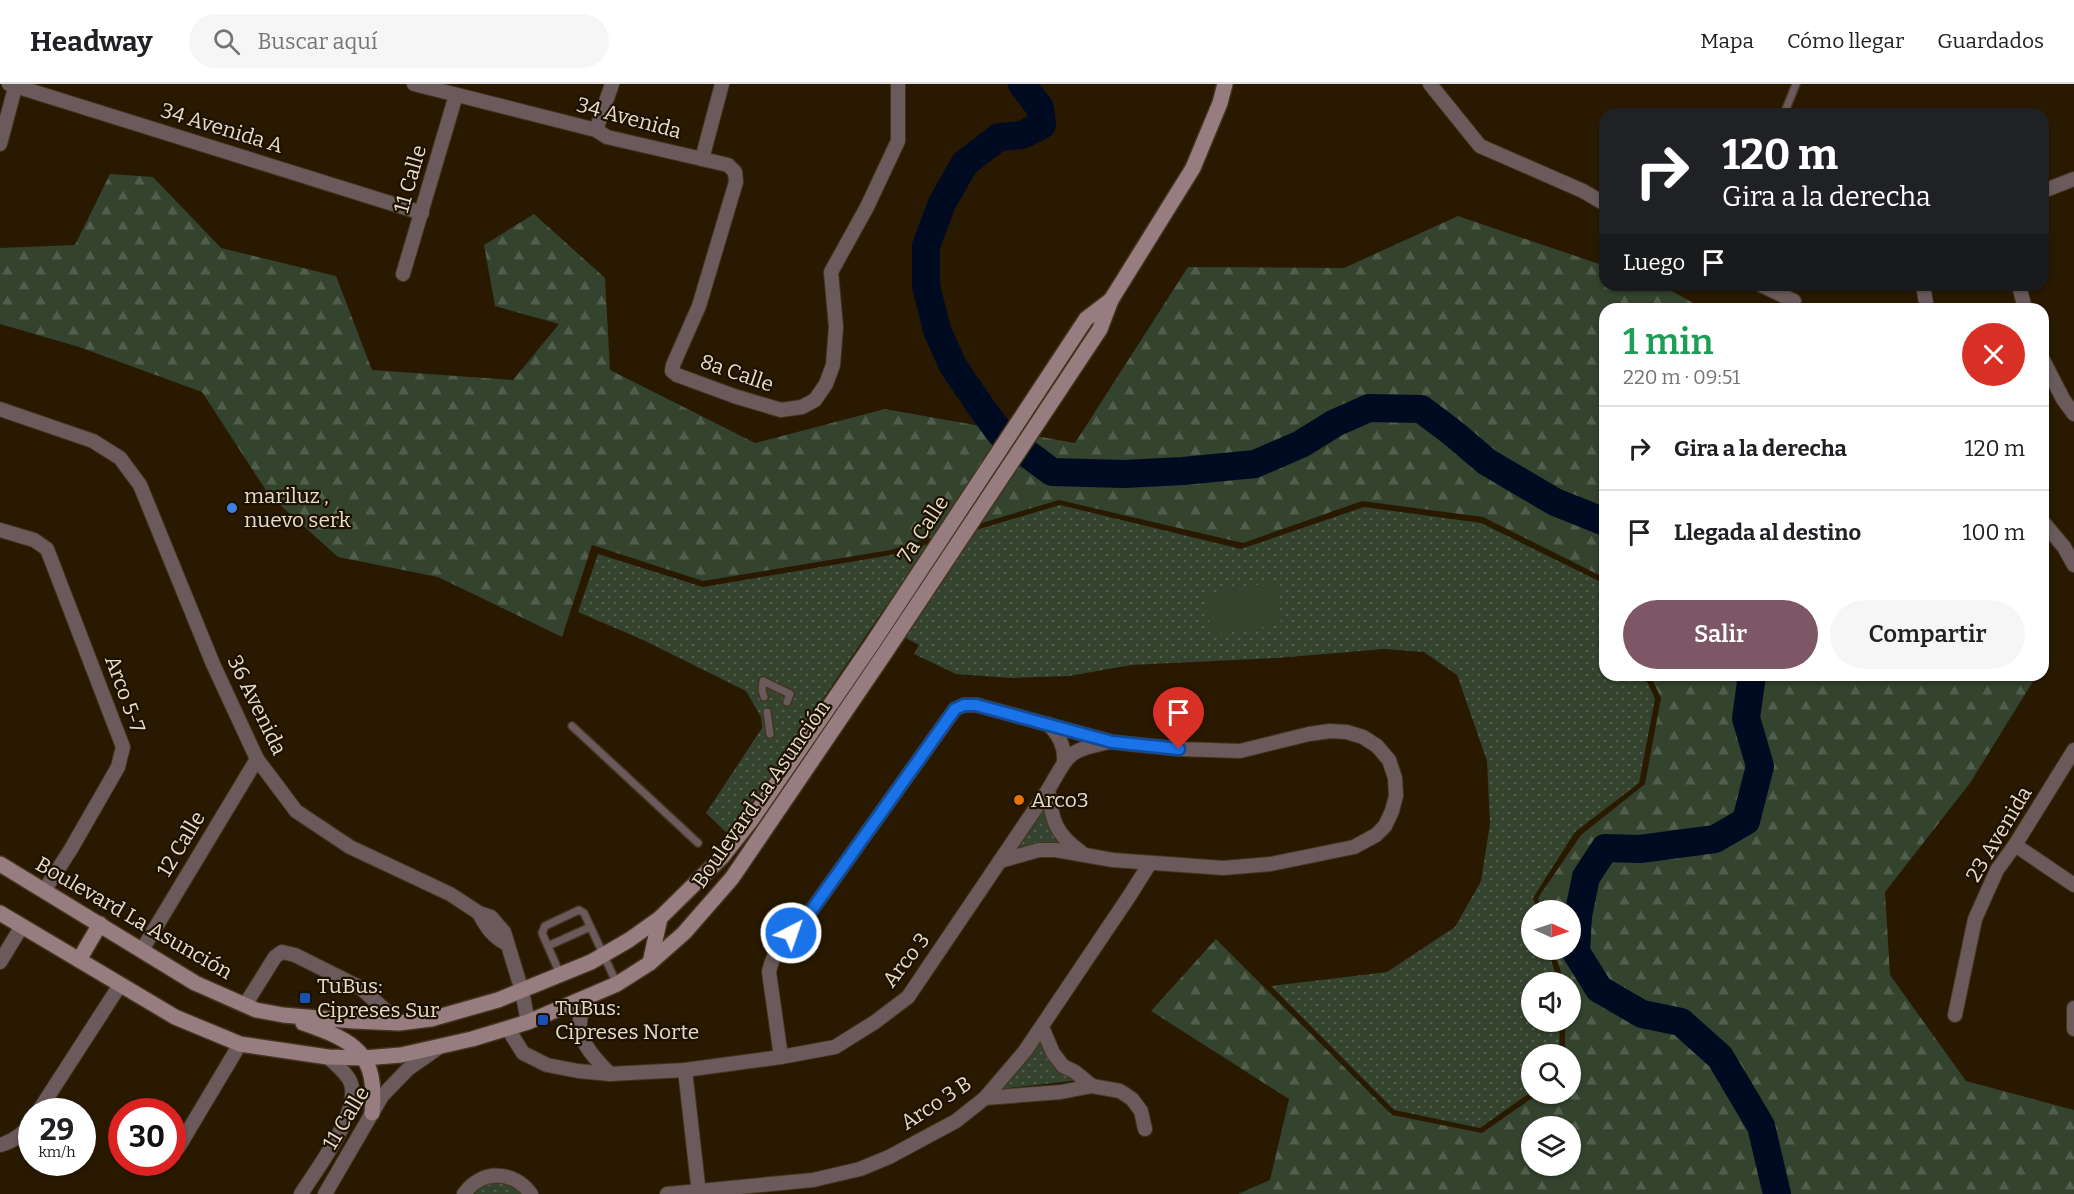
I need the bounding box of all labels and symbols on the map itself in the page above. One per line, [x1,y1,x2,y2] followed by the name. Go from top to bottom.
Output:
[574,92,685,145] street label: 34 Avenida
[158,97,287,159] street label: 34 Avenida A
[388,142,432,216] street label: 11 Calle
[697,348,777,398] street label: 8a Calle
[244,483,351,533] place label: mariluz , nuevo serk
[892,491,954,567] street label: 7a Calle
[225,501,239,515] marker: mariluz , nuevo serk
[222,651,293,760] street label: 36 Avenida
[99,652,151,737] street label: Arco 5-7
[1153,687,1204,749] pin
[686,695,836,893] street label: Boulevard La Asunción
[1960,781,2038,886] street label: 23 Avenida
[1031,787,1089,813] place label: Arco3
[1012,793,1026,807] marker: Arco3
[151,806,211,882] street label: 12 Calle
[31,851,237,985] street label: Boulevard La Asunción
[1521,900,1581,960] north arrow
[759,901,823,965] position arrow
[877,928,935,992] street label: Arco 3
[317,973,439,1023] place label: TuBus: Cipreses Sur
[298,991,312,1005] marker: TuBus: Cipreses Sur
[555,995,699,1045] place label: TuBus: Cipreses Norte
[536,1013,550,1027] marker: TuBus: Cipreses Norte
[896,1070,976,1136] street label: Arco 3 B
[317,1082,375,1154] street label: 11 Calle
[108,1098,186,1176] speed limit sign: 30

